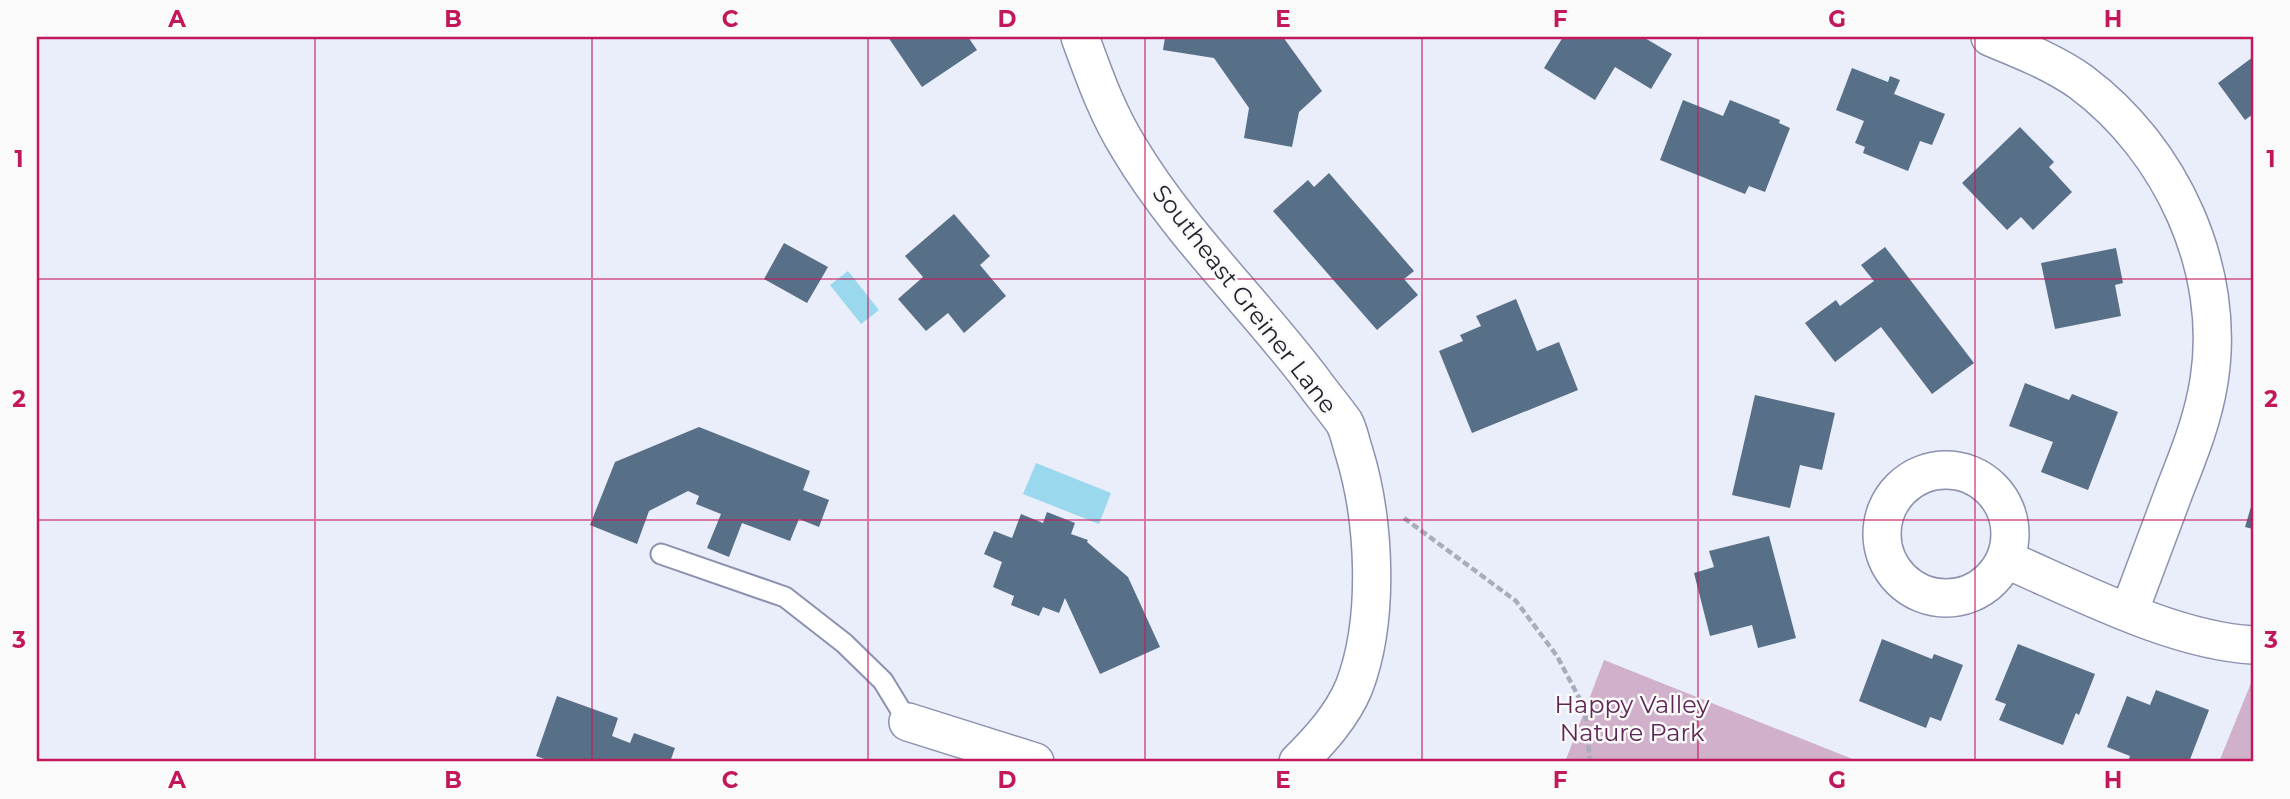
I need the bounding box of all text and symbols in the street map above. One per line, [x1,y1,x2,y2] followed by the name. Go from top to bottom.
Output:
[167,5,186,33] text: A
[444,5,462,33] text: B
[722,5,739,33] text: C
[998,5,1017,33] text: D
[1275,5,1291,33] text: E
[1553,5,1568,33] text: F
[1828,5,1846,33] text: G
[2104,5,2122,33] text: H
[14,145,24,173] text: 1
[2266,145,2276,173] text: 1
[1147,179,1343,419] street label: Southeast Greiner Lane
[12,385,26,413] text: 2
[2264,385,2278,413] text: 2
[11,626,26,654] text: 3
[2263,626,2278,654] text: 3
[1554,690,1710,747] park label: Happy Valley Nature Park
[167,766,186,794] text: A
[444,766,462,794] text: B
[722,766,739,794] text: C
[998,766,1017,794] text: D
[1275,766,1291,794] text: E
[1553,766,1568,794] text: F
[1828,766,1846,794] text: G
[2104,766,2122,794] text: H

